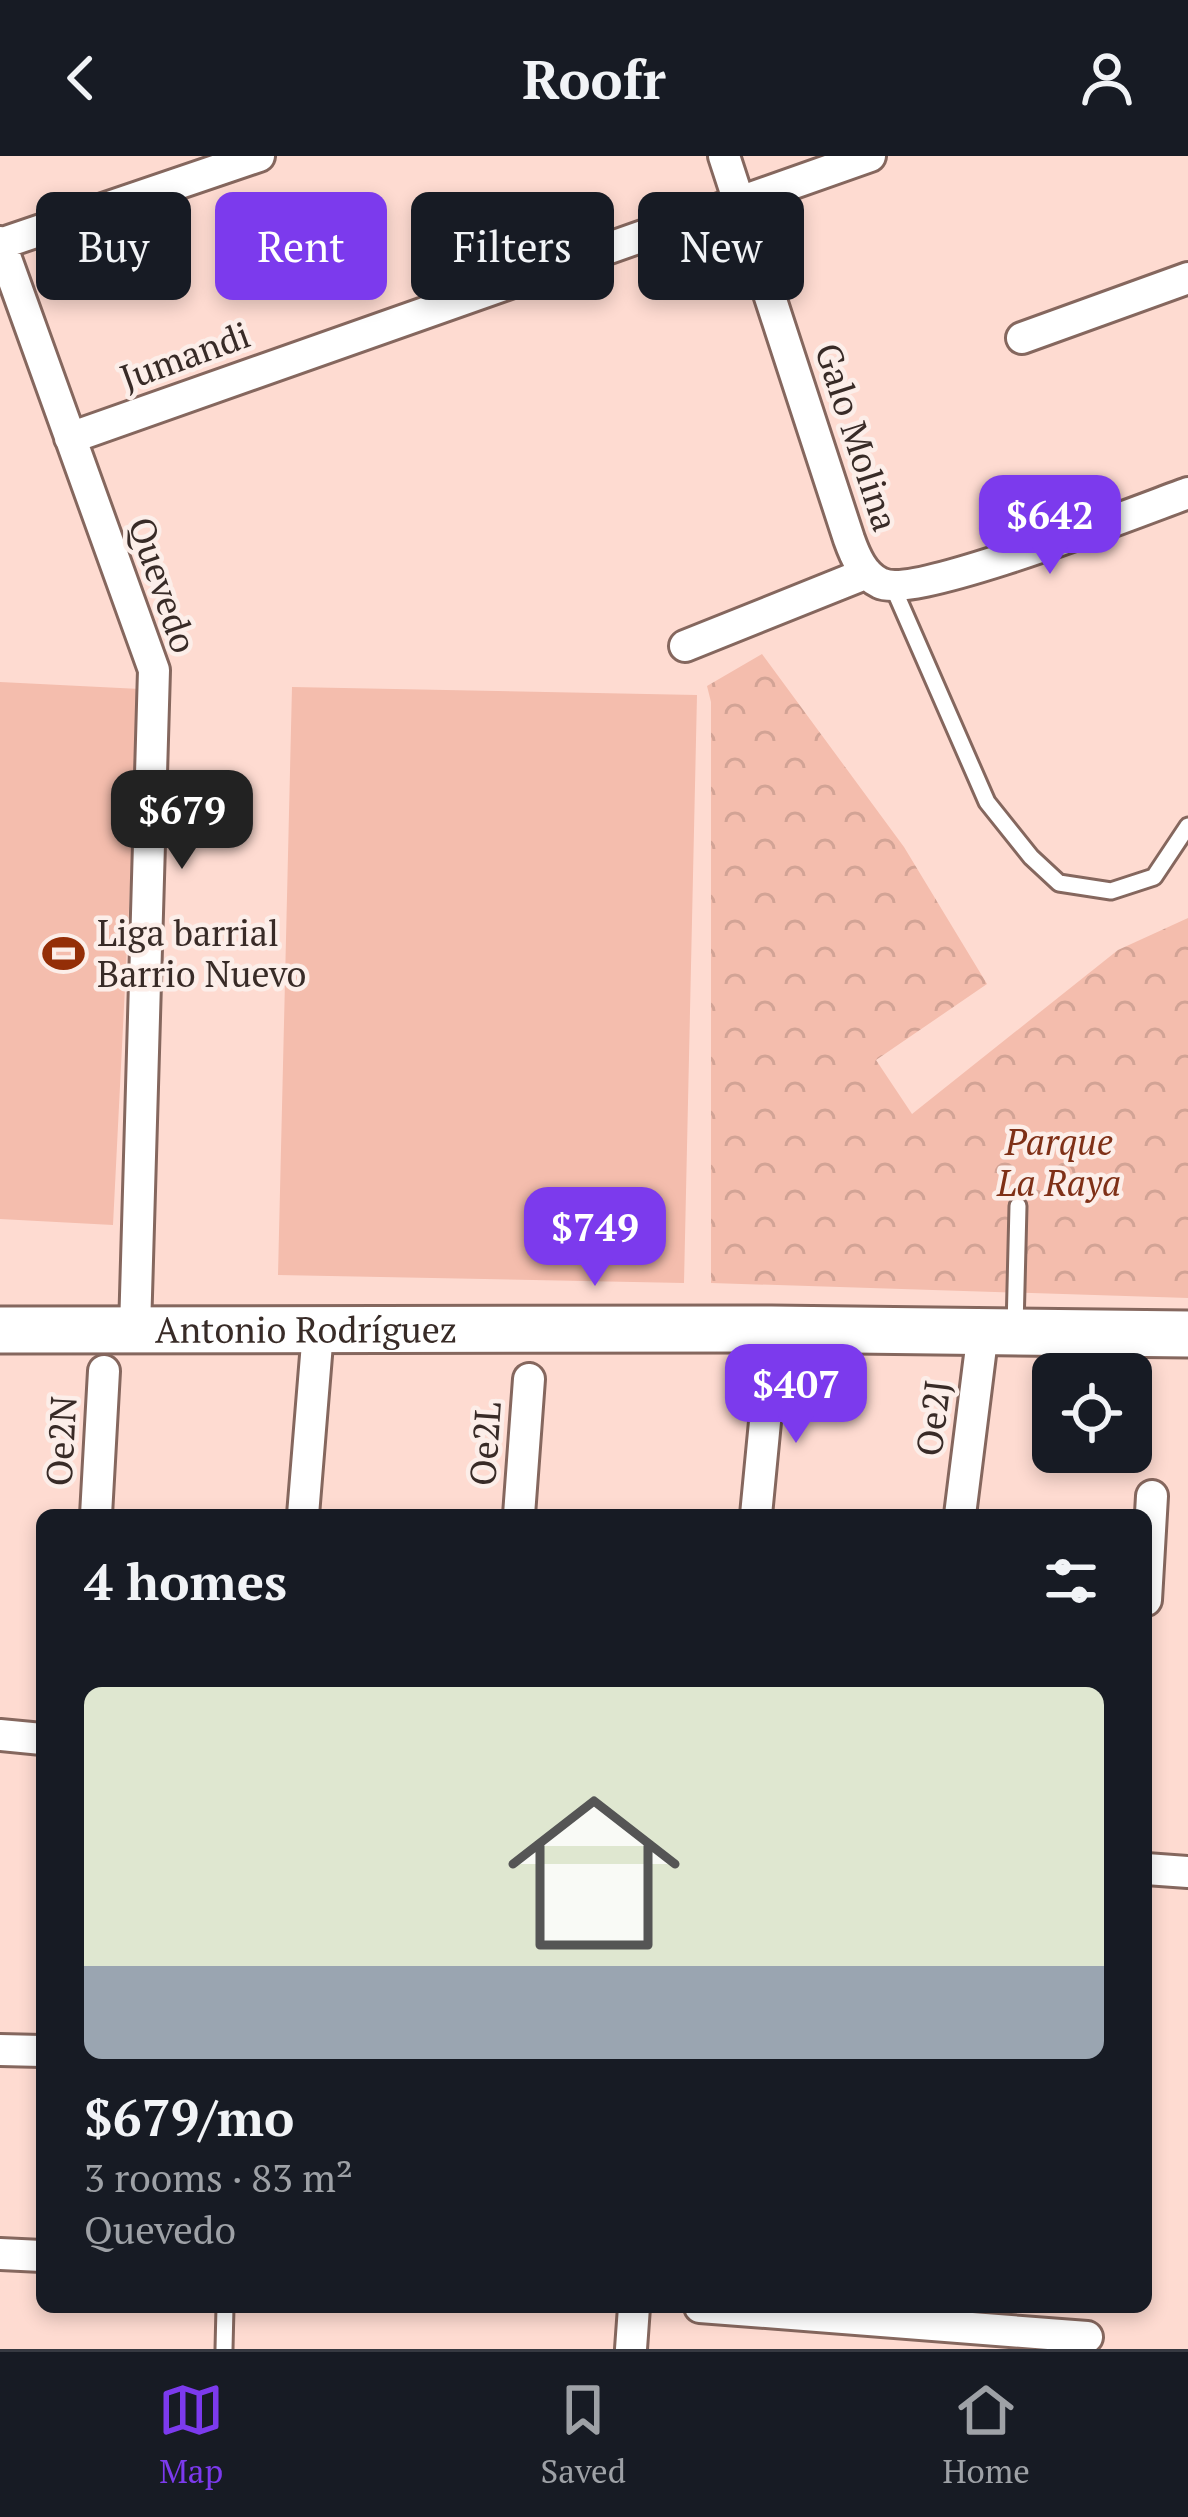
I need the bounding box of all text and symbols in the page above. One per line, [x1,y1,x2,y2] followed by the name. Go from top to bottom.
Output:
[522,43,666,114] text: Roofr
[48,45,114,111] icon: back
[1074,45,1140,111] icon: person
[36,192,191,300] chip: Buy
[215,192,387,300] chip: Rent
[411,192,614,300] chip: Filters
[638,192,804,300] chip: New
[114,310,256,401] street label: Jumandi
[805,337,910,537] street label: Galo Molina
[979,475,1121,577] pin: $642
[1006,488,1094,540] text: $642
[118,511,209,659] street label: Quevedo
[111,770,253,872] pin: $679
[138,783,226,835] text: $679
[97,909,306,997] place label: Liga barrial Barrio Nuevo
[40,931,86,977] sports icon: Liga barrial Barrio Nuevo
[996,1118,1121,1206] park label: Parque La Raya
[524,1187,666,1289] pin: $749
[551,1200,639,1252] text: $749
[155,1305,457,1353] street label: Antonio Rodríguez
[725,1344,867,1446] pin: $407
[1032,1353,1152,1473] map controls
[1032,1353,1152,1473] button: locate
[752,1357,840,1409] text: $407
[905,1377,960,1459] street label: Oe2J
[35,1395,86,1487] street label: Oe2N
[458,1400,511,1487] street label: Oe2L
[84,1547,287,1615] text: 4 homes
[1038,1548,1104,1614] icon: filters
[486,1765,702,1981] icon: home
[84,2083,294,2151] text: $679/mo
[84,2151,353,2203] text: 3 rooms · 83 m²
[84,2203,236,2255] text: Quevedo
[158,2377,224,2492] tab: Map
[541,2377,626,2492] tab: Saved
[942,2377,1030,2492] tab: Home

